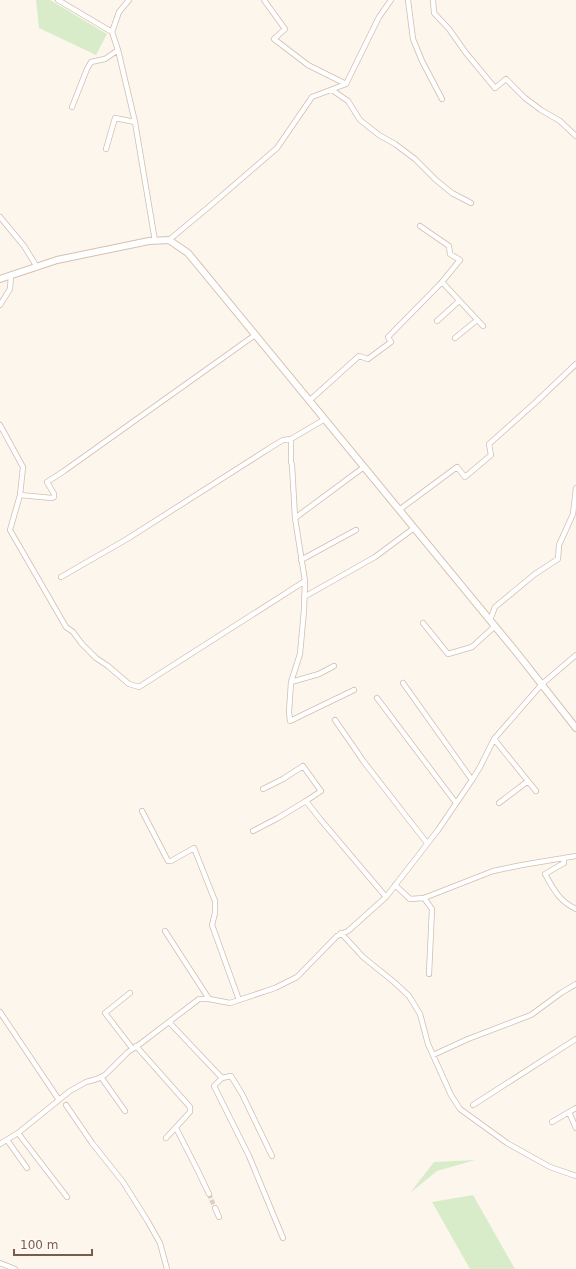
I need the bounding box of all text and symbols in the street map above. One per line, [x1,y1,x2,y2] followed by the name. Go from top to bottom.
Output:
[14,1231,92,1257] scale bar
[20,1238,58,1252] text: 100 m

